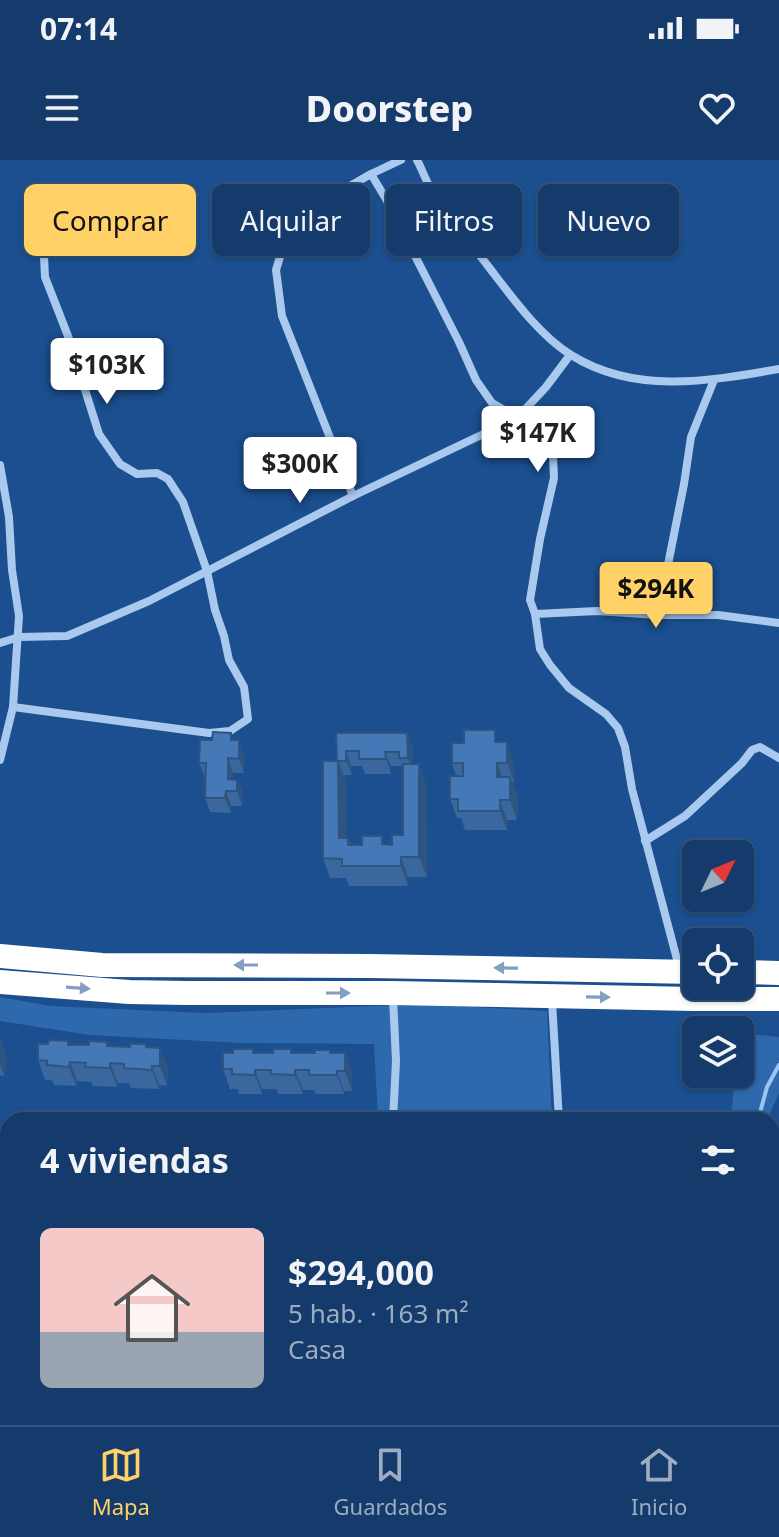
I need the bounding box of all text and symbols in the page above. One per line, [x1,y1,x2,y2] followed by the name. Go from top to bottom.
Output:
[40,8,117,49] text: 07:14
[306,84,473,133] text: Doorstep
[40,86,84,130] icon: menu
[695,86,739,130] icon: heart
[24,184,196,256] chip: Comprar
[212,184,370,256] chip: Alquilar
[386,184,522,256] chip: Filtros
[538,184,679,256] chip: Nuevo
[51,338,163,406] pin: $103K
[69,346,145,382] text: $103K
[482,406,594,474] pin: $147K
[500,414,576,450] text: $147K
[244,437,356,505] pin: $300K
[262,445,338,481] text: $300K
[600,562,712,630] pin: $294K
[618,570,694,606] text: $294K
[682,840,754,912] north arrow
[682,840,754,1088] map controls
[682,928,754,1000] button: locate
[233,959,258,971] one-way arrow
[493,962,518,975] one-way arrow
[66,982,91,995] one-way arrow
[326,987,351,999] one-way arrow
[586,991,611,1003] one-way arrow
[682,1016,754,1088] button: layers
[40,1137,229,1183] text: 4 viviendas
[696,1138,740,1182] icon: filters
[288,1249,434,1295] text: $294,000
[104,1260,200,1356] icon: home
[288,1295,469,1331] text: 5 hab. · 163 m²
[288,1331,346,1367] text: Casa
[92,1443,150,1521] tab: Mapa
[334,1443,447,1521] tab: Guardados
[631,1443,687,1521] tab: Inicio

